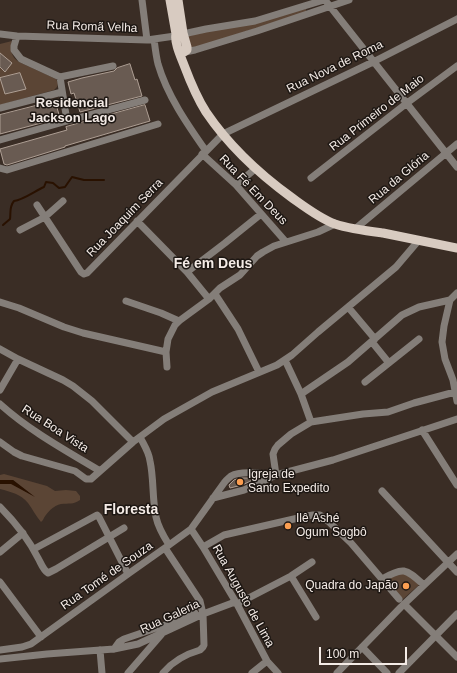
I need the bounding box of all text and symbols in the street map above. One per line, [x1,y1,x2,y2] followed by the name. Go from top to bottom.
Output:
[46,18,138,36] street label: Rua Romã Velha
[284,37,386,97] street label: Rua Nova de Roma
[327,72,427,154] street label: Rua Primeiro de Maio
[29,95,115,126] district label: Residencial Jackson Lago
[366,149,432,207] street label: Rua da Glória
[216,152,290,228] street label: Rua Fé Em Deus
[84,176,166,260] street label: Rua Joaquim Serra
[174,256,252,272] district label: Fé em Deus
[19,402,91,456] street label: Rua Boa Vista
[248,468,329,496] place label: Igreja de Santo Expedito
[235,477,245,487] marker: Igreja de Santo Expedito
[104,502,158,518] district label: Floresta
[296,512,367,540] place label: Ilê Ashé Ogum Sogbô
[283,521,293,531] marker: Ilê Ashé Ogum Sogbô
[58,539,156,613] street label: Rua Tomé de Souza
[209,542,277,650] street label: Rua Augusto de Lima
[305,579,398,593] place label: Quadra do Japão
[401,581,411,591] marker: Quadra do Japão
[138,597,202,637] street label: Rua Galeria
[321,639,409,665] scale bar
[326,647,359,661] text: 100 m

